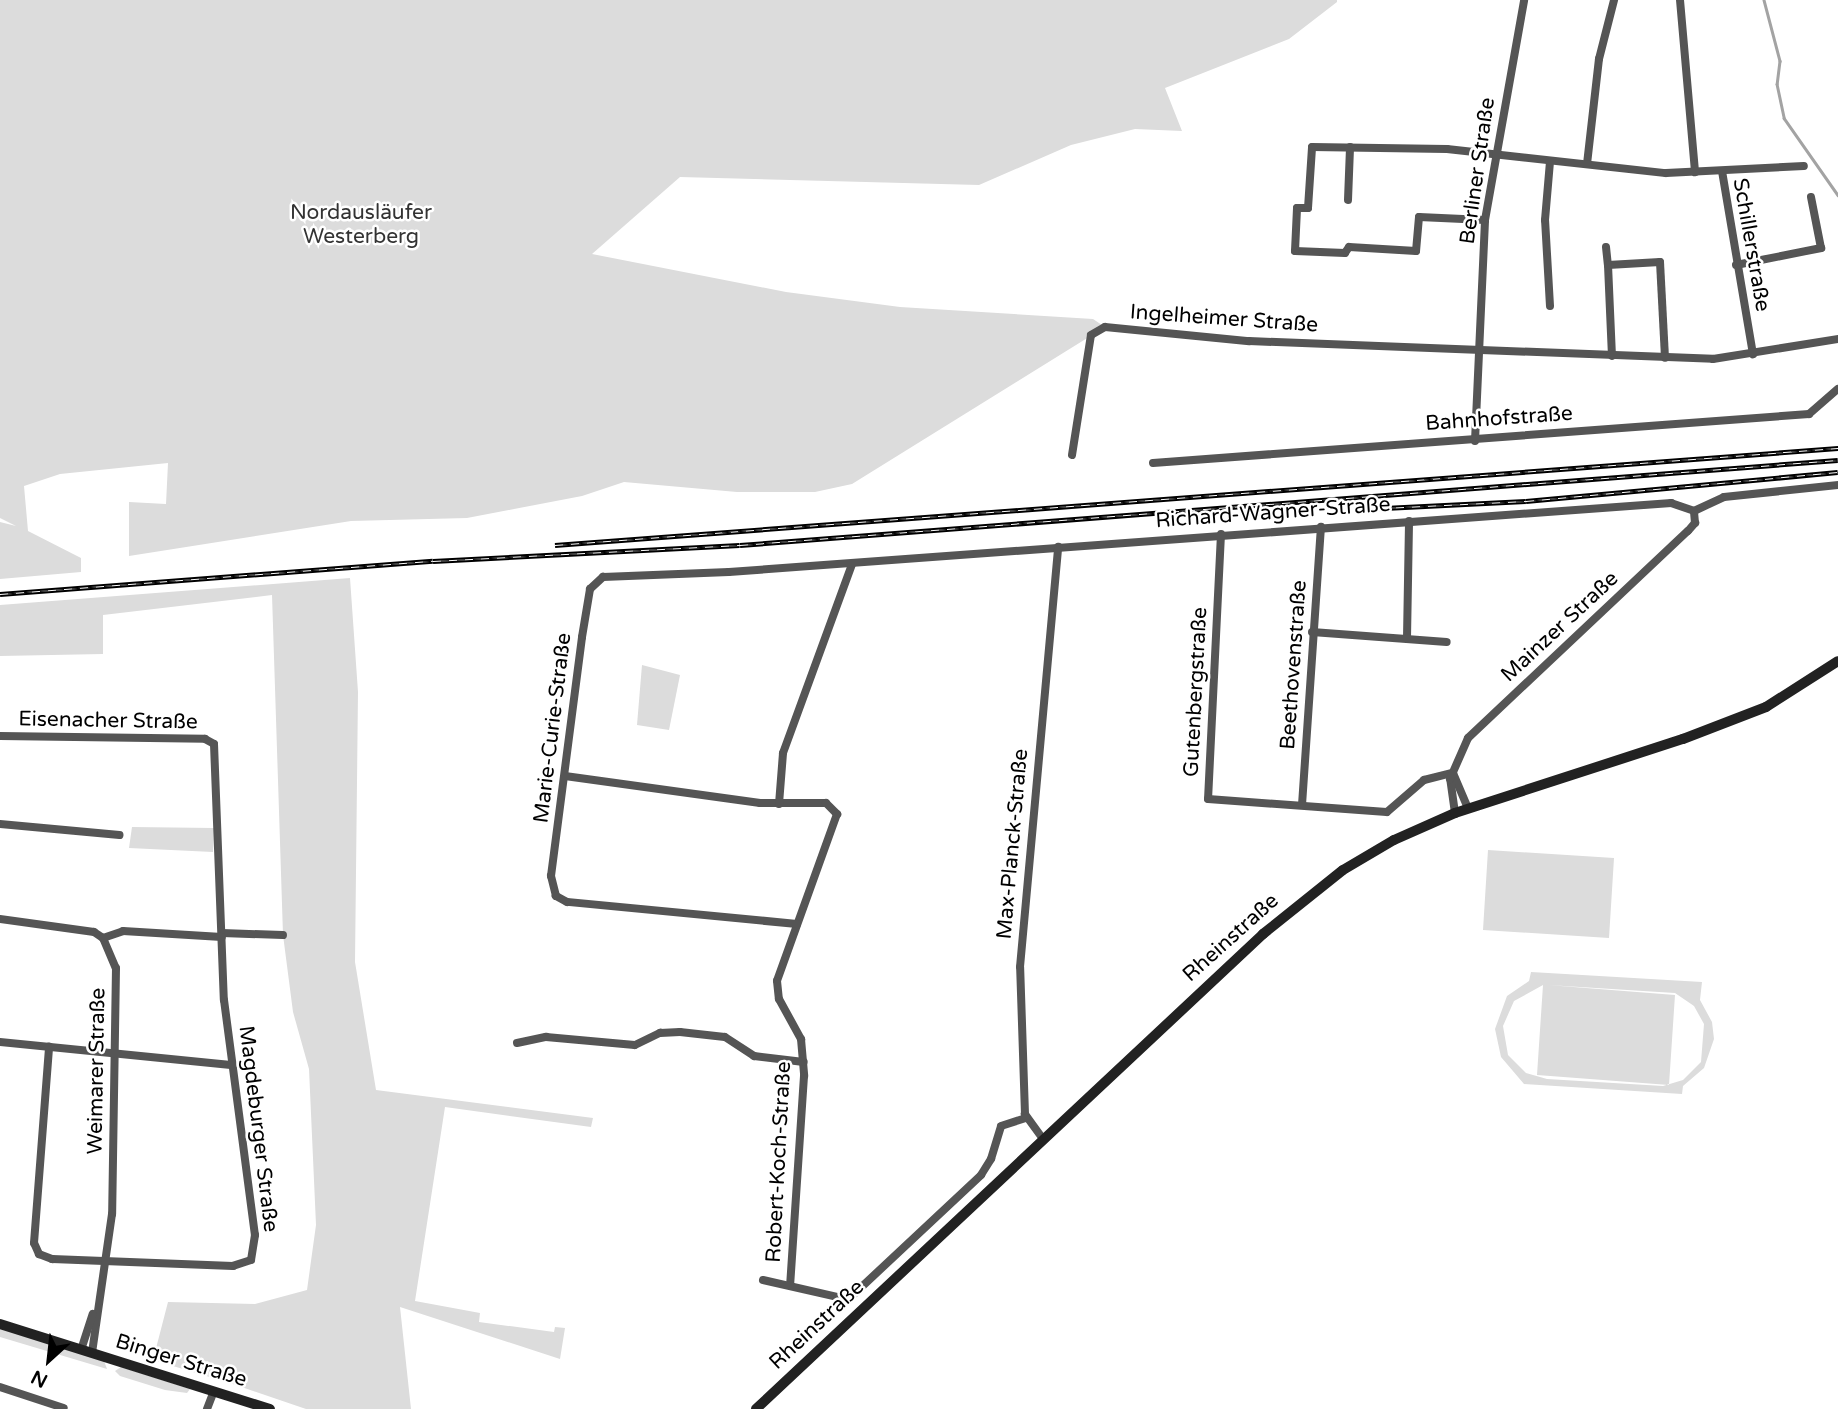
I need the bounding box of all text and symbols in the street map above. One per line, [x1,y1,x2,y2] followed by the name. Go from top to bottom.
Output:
[1455,96,1501,246] street label: Berliner Straße
[1727,176,1775,314] street label: Schillerstraße
[290,200,432,250] park label: Nordausläufer Westerberg
[1129,300,1319,338] street label: Ingelheimer Straße
[1424,401,1574,437] street label: Bahnhofstraße
[1155,492,1391,534] street label: Richard-Wagner-Straße
[1496,566,1624,688] street label: Mainzer Straße
[1276,579,1312,751] street label: Beethovenstraße
[1179,607,1213,777] street label: Gutenbergstraße
[529,632,577,824] street label: Marie-Curie-Straße
[18,707,198,735] street label: Eisenacher Straße
[992,748,1034,940] street label: Max-Planck-Straße
[1178,888,1284,988] street label: Rheinstraße
[83,987,111,1155] street label: Weimarer Straße
[233,1024,283,1234] street label: Magdeburger Straße
[761,1061,797,1263] street label: Robert-Koch-Straße
[764,1275,870,1375] street label: Rheinstraße
[14,1325,84,1395] north arrow
[112,1329,250,1393] street label: Binger Straße
[28,1365,51,1392] text: N

